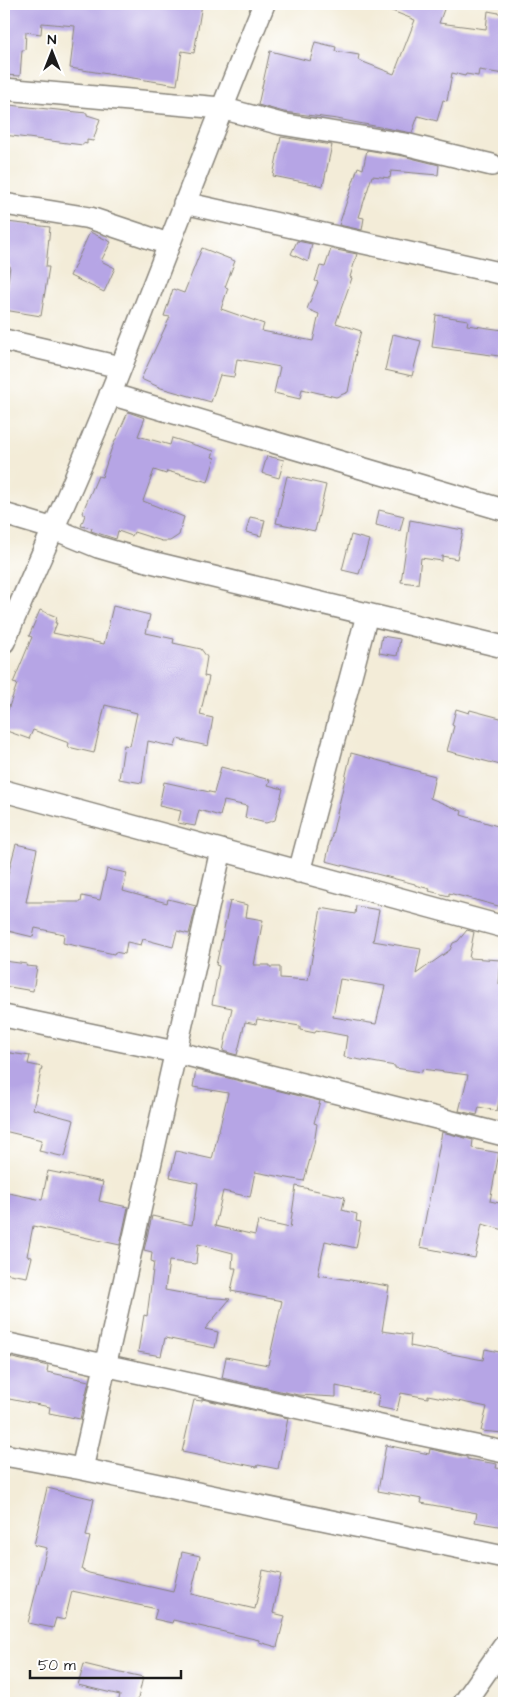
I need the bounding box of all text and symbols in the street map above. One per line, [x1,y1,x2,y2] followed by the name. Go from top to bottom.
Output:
[28,28,78,78] north arrow
[48,30,57,50] text: N
[30,1647,181,1679] scale bar
[38,1655,76,1676] text: 50 m

